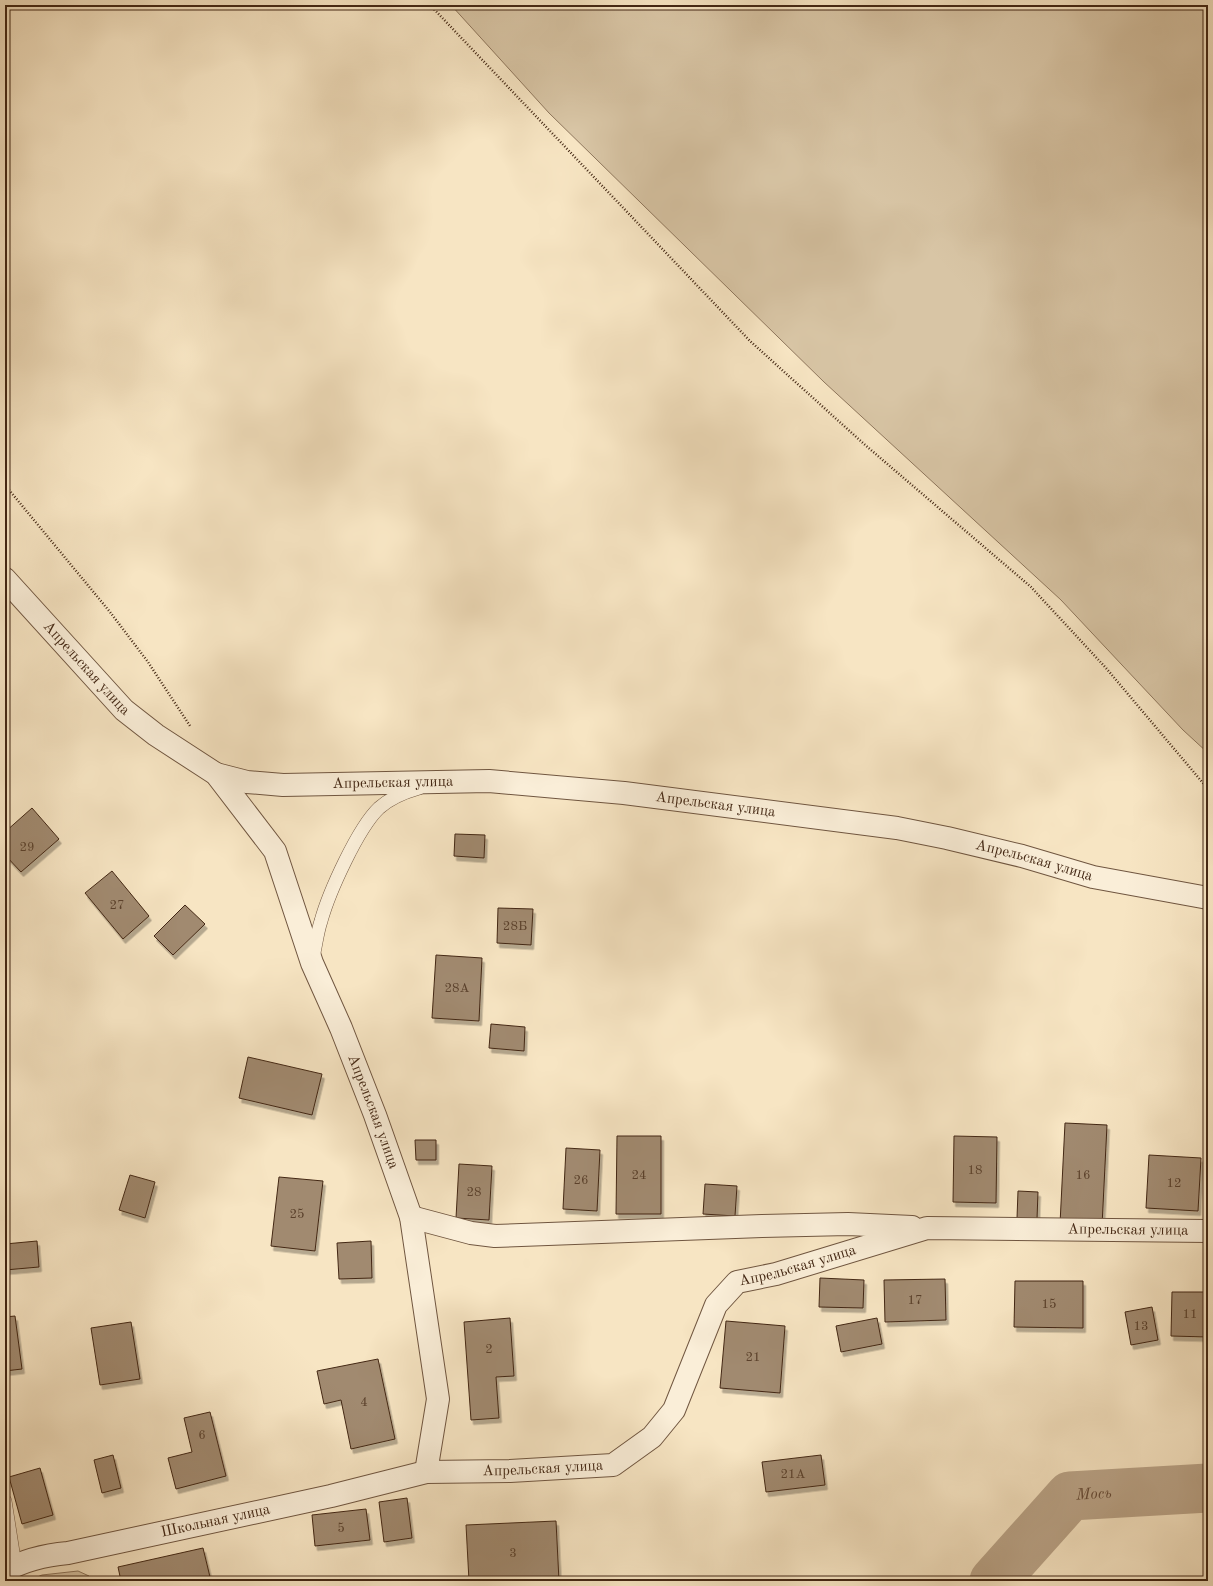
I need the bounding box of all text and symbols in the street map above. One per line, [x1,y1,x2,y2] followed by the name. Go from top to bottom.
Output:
[40,619,133,719] street label: Апрельская улица
[332,774,454,792] street label: Апрельская улица
[655,790,777,820] street label: Апрельская улица
[974,838,1095,884] street label: Апрельская улица
[19,841,35,854] house number: 29
[109,899,125,912] house number: 27
[503,920,527,933] house number: 28Б
[444,982,470,995] house number: 28А
[345,1053,401,1172] street label: Апрельская улица
[967,1164,983,1177] house number: 18
[631,1169,647,1182] house number: 24
[1075,1169,1091,1182] house number: 16
[573,1174,589,1187] house number: 26
[1166,1177,1182,1190] house number: 12
[466,1186,482,1199] house number: 28
[289,1208,305,1221] house number: 25
[1067,1222,1189,1238] street label: Апрельская улица
[738,1242,858,1289] street label: Апрельская улица
[907,1294,923,1307] house number: 17
[1041,1298,1057,1311] house number: 15
[1182,1308,1198,1321] house number: 11
[1133,1320,1149,1333] house number: 13
[485,1343,493,1356] house number: 2
[745,1351,761,1364] house number: 21
[360,1396,368,1409] house number: 4
[198,1429,206,1442] house number: 6
[482,1458,604,1479] street label: Апрельская улица
[780,1468,806,1481] house number: 21А
[1075,1486,1112,1504] water label: Мось
[160,1502,272,1540] street label: Школьная улица
[337,1522,345,1535] house number: 5
[509,1547,517,1560] house number: 3

